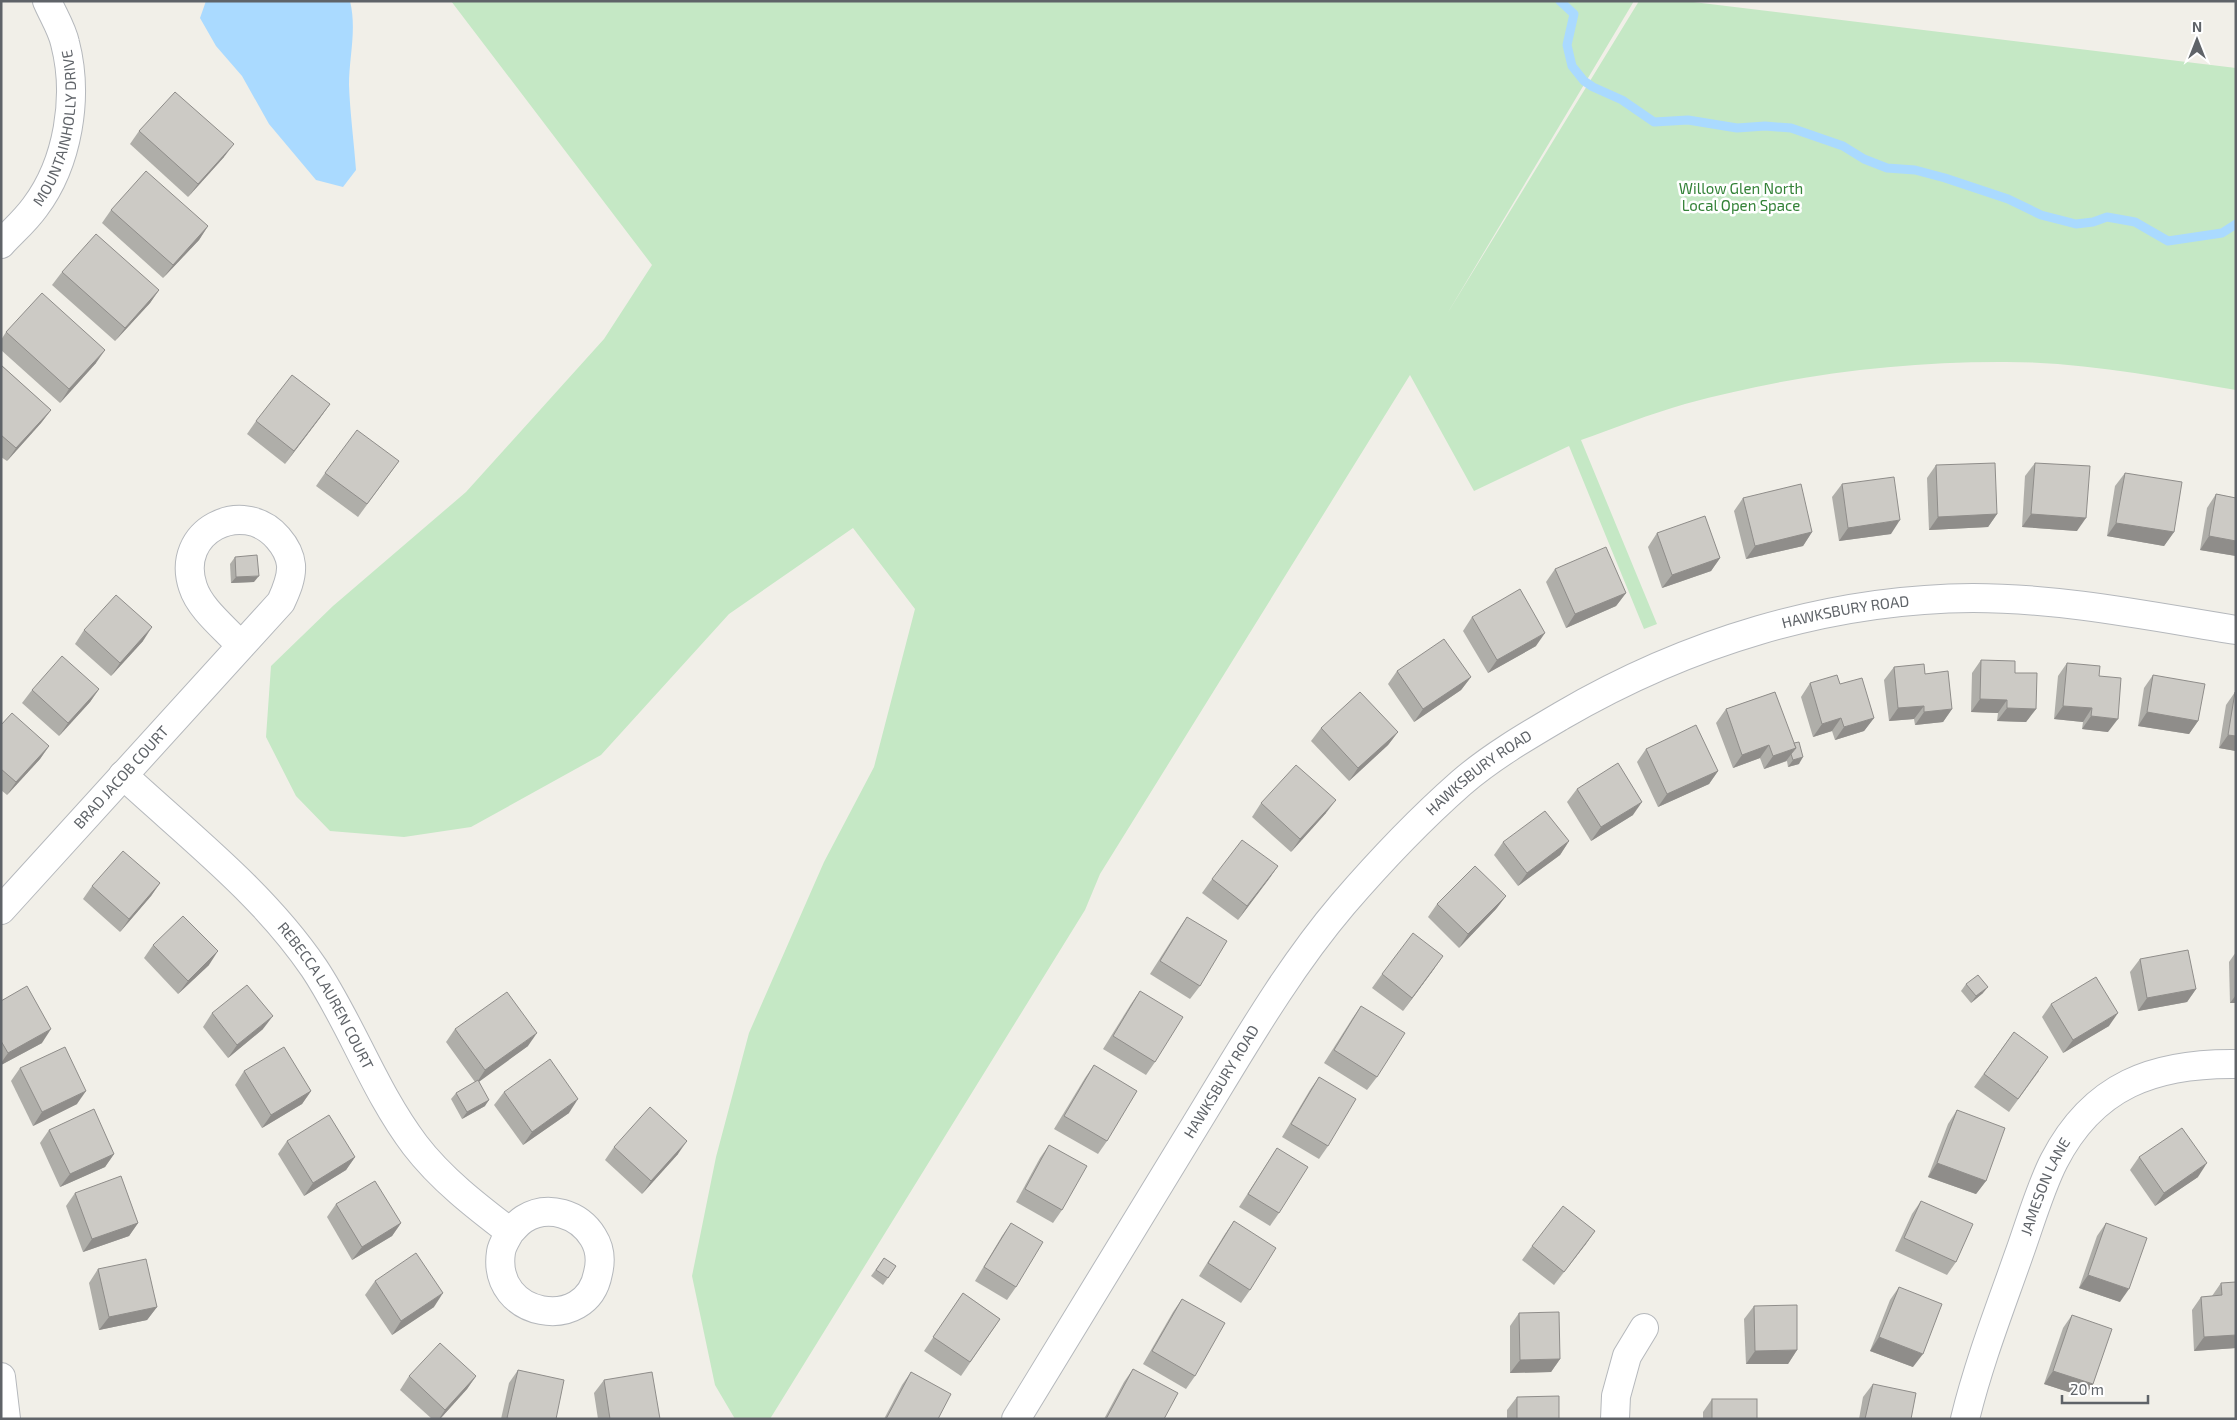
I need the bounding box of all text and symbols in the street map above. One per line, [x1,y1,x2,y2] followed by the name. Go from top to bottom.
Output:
[2172,15,2222,65] north arrow
[2192,18,2202,35] text: N
[28,49,79,209] street label: MOUNTAINHOLLY DRIVE
[1679,179,1803,214] park label: Willow Glen North Local Open Space
[1780,591,1910,631] street label: HAWKSBURY ROAD
[69,722,172,832] street label: BRAD JACOB COURT
[1422,726,1535,819] street label: HAWKSBURY ROAD
[274,918,378,1072] street label: REBECCA LAUREN COURT
[1180,1021,1262,1141] street label: HAWKSBURY ROAD
[2016,1134,2073,1238] street label: JAMESON LANE
[2062,1372,2148,1404] scale bar
[2070,1380,2104,1398] text: 20 m

